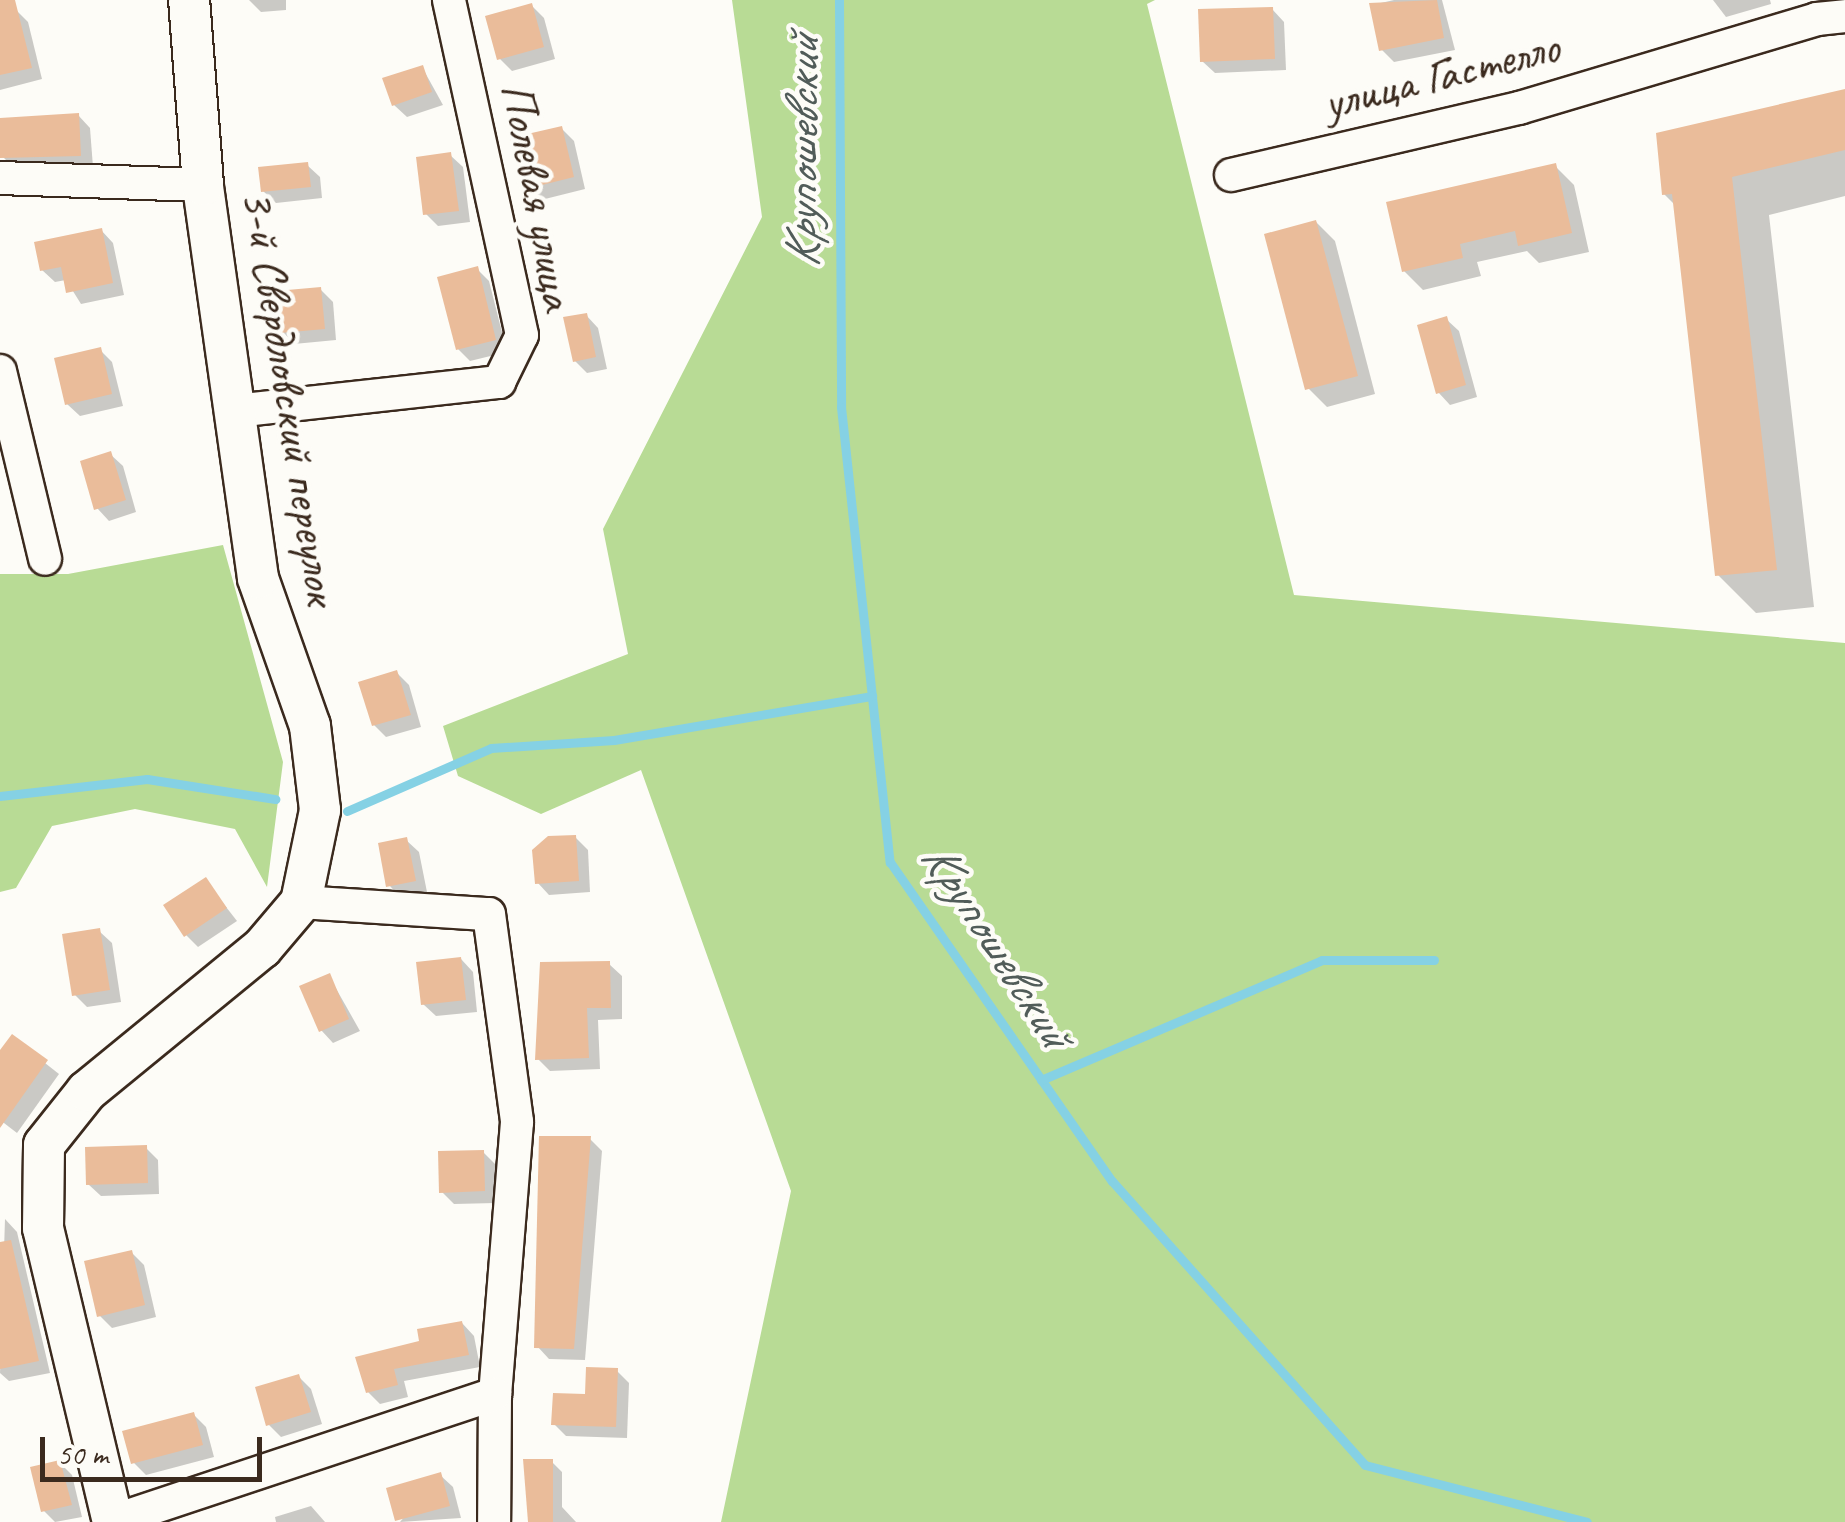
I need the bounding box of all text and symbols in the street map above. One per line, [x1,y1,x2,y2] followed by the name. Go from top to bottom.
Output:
[1314,17,1568,133] street label: улица Гастелло
[772,36,832,268] water label: Крупошевский
[488,76,588,316] street label: Полевая улица
[229,185,351,609] street label: 3-й Свердловский переулок
[909,830,1085,1058] water label: Крупошевский
[45,1417,268,1479] scale bar
[57,1435,108,1473] text: 50 m

